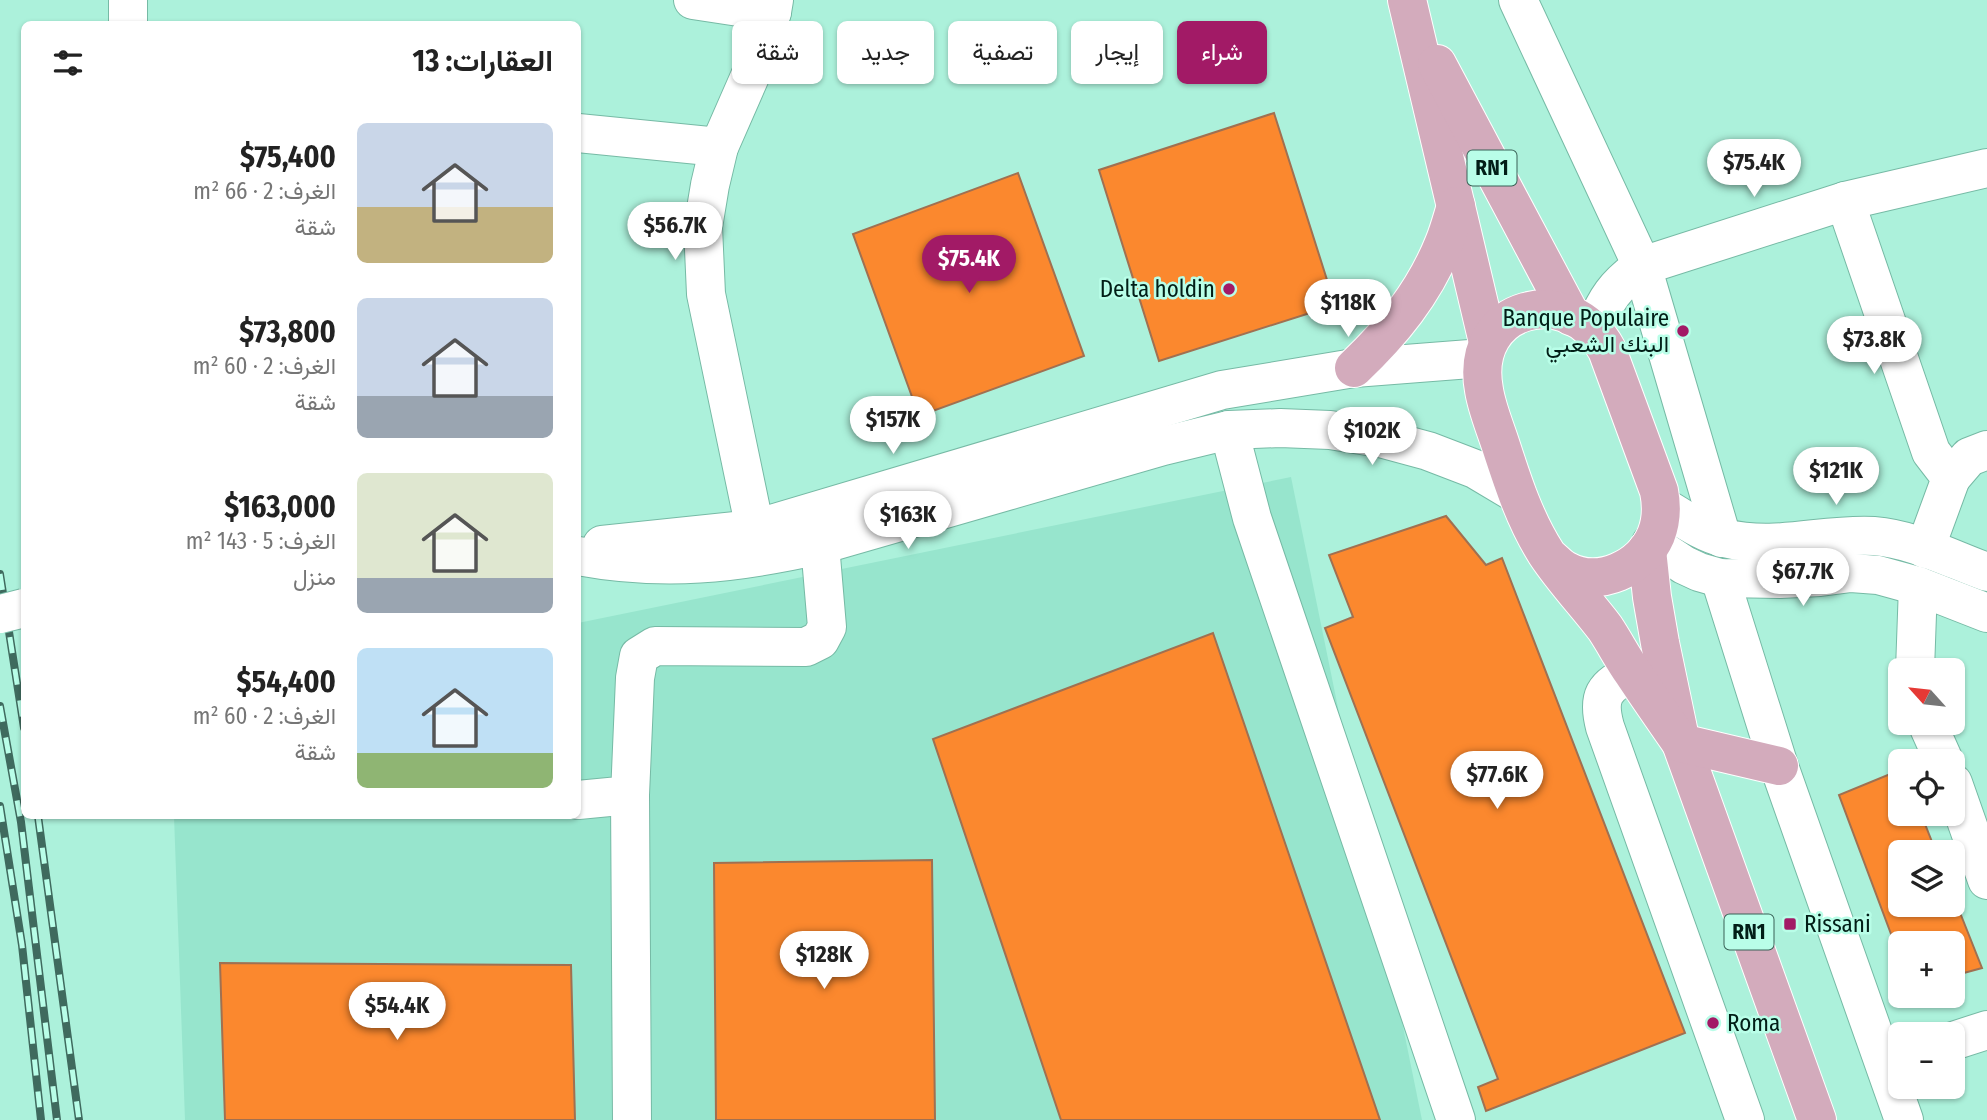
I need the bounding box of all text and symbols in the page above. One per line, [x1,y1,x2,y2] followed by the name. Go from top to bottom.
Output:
[732,21,823,84] chip: شقة
[837,21,934,84] chip: جديد
[948,21,1057,84] chip: تصفية
[1071,21,1163,84] chip: إيجار
[1177,21,1267,84] chip: شراء
[412,43,553,79] text: العقارات: 13
[49,44,87,82] icon: filters
[240,139,336,175] text: $75,400
[1697,140,1811,199] pin: $75.4K
[1723,148,1785,176] text: $75.4K
[1468,150,1516,186] road number: RN1
[413,151,497,235] icon: home
[193,177,336,205] text: الغرف: 2 · 66 m²
[618,202,732,262] pin: $56.7K
[643,211,707,239] text: $56.7K
[294,213,336,241] text: شقة
[912,236,1026,295] pin: $75.4K
[938,244,1000,272] text: $75.4K
[1100,275,1215,303] place label: Delta holdin
[1299,280,1397,339] pin: $118K
[1221,281,1237,297] marker: Delta holdin
[1320,288,1376,316] text: $118K
[1502,304,1669,363] place label: Banque Populaire البنك الشعبي
[239,314,336,350] text: $73,800
[1817,316,1931,376] pin: $73.8K
[1675,323,1691,339] marker: Banque Populaire البنك الشعبي
[1843,325,1905,353] text: $73.8K
[413,326,497,410] icon: home
[193,352,336,380] text: الغرف: 2 · 60 m²
[294,388,336,416] text: شقة
[844,396,942,456] pin: $157K
[866,405,920,433] text: $157K
[1323,407,1421,467] pin: $102K
[1344,416,1400,444] text: $102K
[1787,448,1885,507] pin: $121K
[1809,456,1863,484] text: $121K
[224,489,336,525] text: $163,000
[859,491,957,551] pin: $163K
[880,500,936,528] text: $163K
[413,501,497,585] icon: home
[186,527,336,555] text: الغرف: 5 · 143 m²
[1746,548,1860,608] pin: $67.7K
[1772,557,1834,585] text: $67.7K
[293,563,336,591] text: منزل
[1888,658,1965,735] north arrow
[1888,658,1965,1099] map controls
[237,664,336,700] text: $54,400
[413,676,497,760] icon: home
[193,702,336,730] text: الغرف: 2 · 60 m²
[294,738,336,766] text: شقة
[1888,749,1965,826] button: locate
[1440,752,1554,811] pin: $77.6K
[1466,760,1528,788] text: $77.6K
[1888,840,1965,917] button: layers
[1804,910,1871,938] place label: Rissani
[1724,914,1774,950] road number: RN1
[1782,916,1798,932] marker: Rissani
[1888,931,1965,1008] button: +
[775,932,873,991] pin: $128K
[796,940,852,968] text: $128K
[340,982,454,1042] pin: $54.4K
[365,991,429,1019] text: $54.4K
[1727,1009,1780,1037] place label: Roma
[1705,1015,1721,1031] marker: Roma
[1888,1022,1965,1099] button: −

